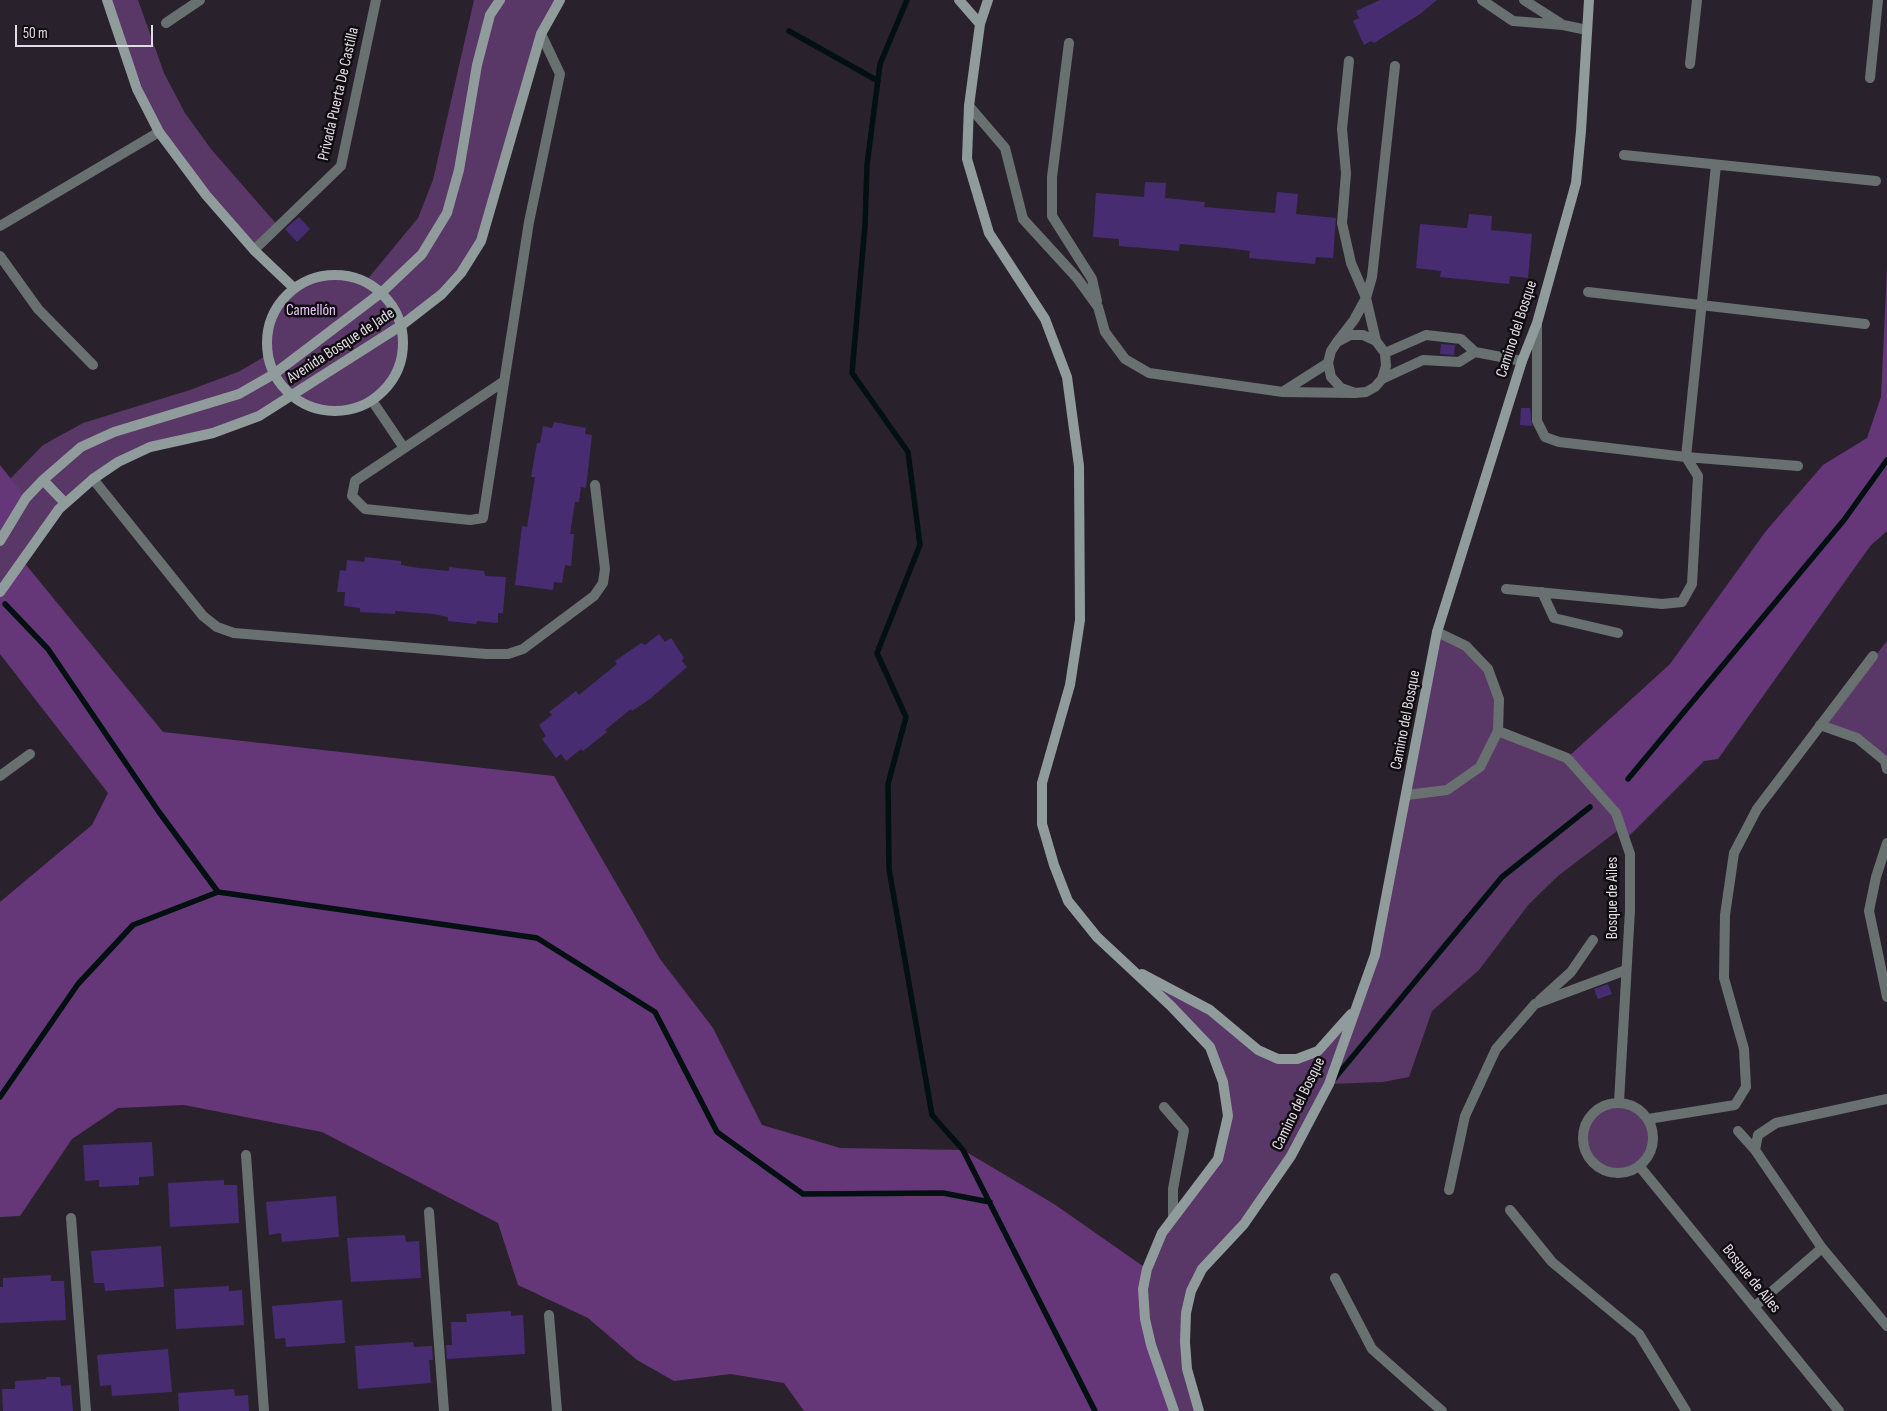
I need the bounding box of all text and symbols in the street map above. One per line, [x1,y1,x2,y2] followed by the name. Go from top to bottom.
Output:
[18,15,155,47] scale bar
[23,24,48,43] text: 50 m
[314,25,364,163] street label: Privada Puerta De Castilla
[1492,278,1542,380] street label: Camino del Bosque
[286,301,336,321] park label: Camellón
[284,304,398,388] street label: Avenida Bosque de Jade
[1387,669,1425,771] street label: Camino del Bosque
[1603,857,1623,939] street label: Bosque de Ailes
[1268,1054,1330,1154] street label: Camino del Bosque
[1718,1241,1784,1317] street label: Bosque de Ailes

